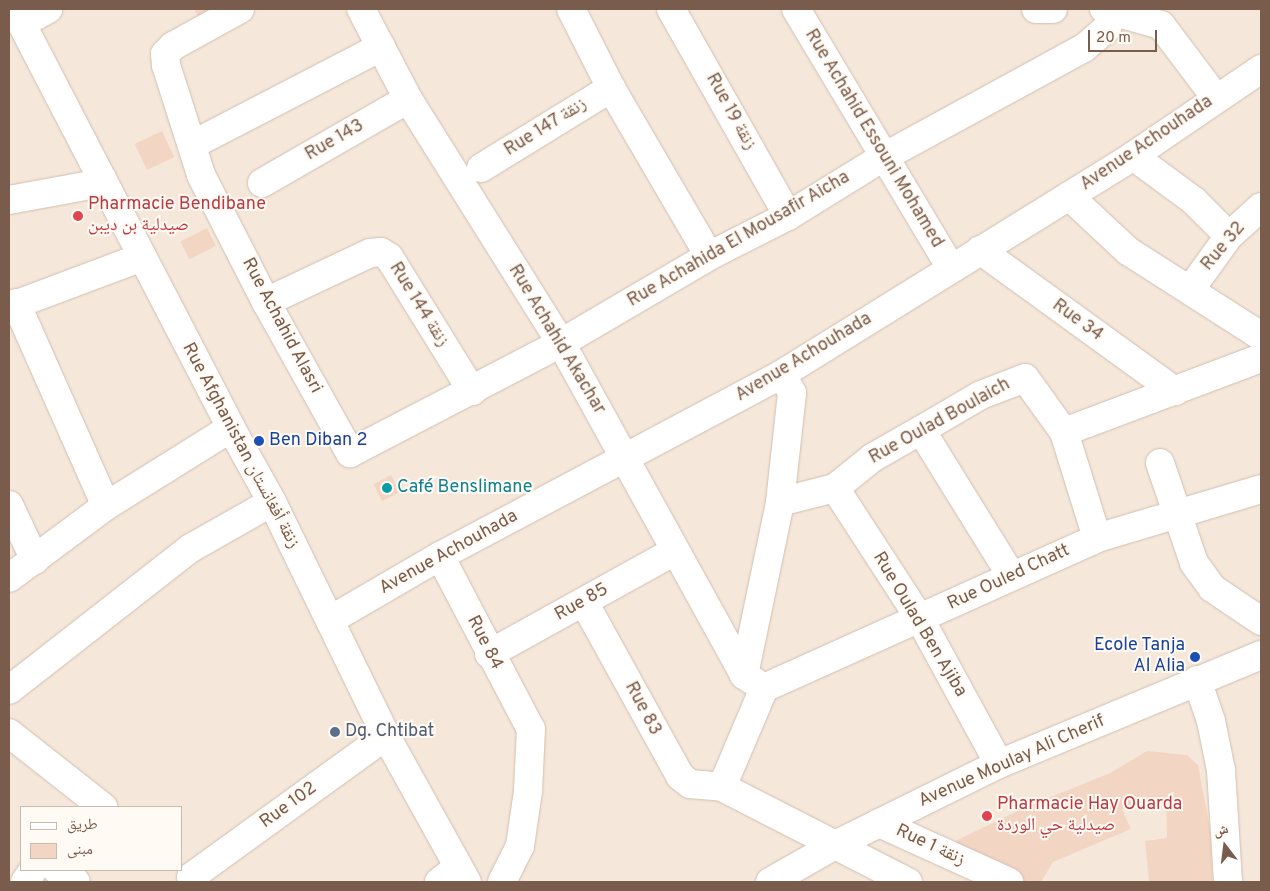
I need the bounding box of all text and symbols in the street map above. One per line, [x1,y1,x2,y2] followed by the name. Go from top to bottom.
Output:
[1090,20,1159,52] scale bar
[799,25,947,253] street label: Rue Achahid Essouni Mohamed
[1096,29,1131,48] text: 20 m
[700,70,760,154] street label: Rue 19 زنقة
[1076,92,1218,196] street label: Avenue Achouhada
[501,94,591,162] street label: Rue 147 زنقة
[302,116,368,166] street label: Rue 143
[623,167,855,313] street label: Rue Achahida El Mousafir Aicha
[88,195,266,238] place label: Pharmacie Bendibane صيدلية بن ديبن
[72,210,84,222] marker: Pharmacie Bendibane صيدلية بن ديبن
[1197,218,1251,276] street label: Rue 32
[236,254,326,398] street label: Rue Achahid Alasri
[384,259,452,351] street label: Rue 144 زنقة
[502,261,610,419] street label: Rue Achahid Akachar
[1047,295,1107,347] street label: Rue 34
[732,309,876,407] street label: Avenue Achouhada
[176,339,304,553] street label: Rue Afghanistan زنقة أفغانستان
[866,374,1014,470] street label: Rue Oulad Boulaich
[269,430,367,452] place label: Ben Diban 2
[253,435,265,447] marker: Ben Diban 2
[397,477,532,499] place label: Café Benslimane
[381,482,393,494] marker: Café Benslimane
[376,506,522,600] street label: Avenue Achouhada
[944,540,1074,616] street label: Rue Ouled Chatt
[867,548,971,702] street label: Rue Oulad Ben Ajiba
[551,580,613,626] street label: Rue 85
[461,612,507,674] street label: Rue 84
[1093,636,1185,679] place label: Ecole Tanja Al Alia
[1189,651,1201,663] marker: Ecole Tanja Al Alia
[619,679,665,739] street label: Rue 83
[915,711,1109,813] street label: Avenue Moulay Ali Cherif
[345,721,434,743] place label: Dg. Chtibat
[329,726,341,738] marker: Dg. Chtibat
[256,778,322,834] street label: Rue 102
[997,795,1182,838] place label: Pharmacie Hay Ouarda صيدلية حي الوردة
[20,806,182,871] legend
[981,810,993,822] marker: Pharmacie Hay Ouarda صيدلية حي الوردة
[67,816,98,835] text: طريق
[892,821,968,871] street label: Rue 1 زنقة
[1200,821,1250,871] north arrow
[1212,821,1230,841] text: ش
[67,841,93,860] text: مبنى

